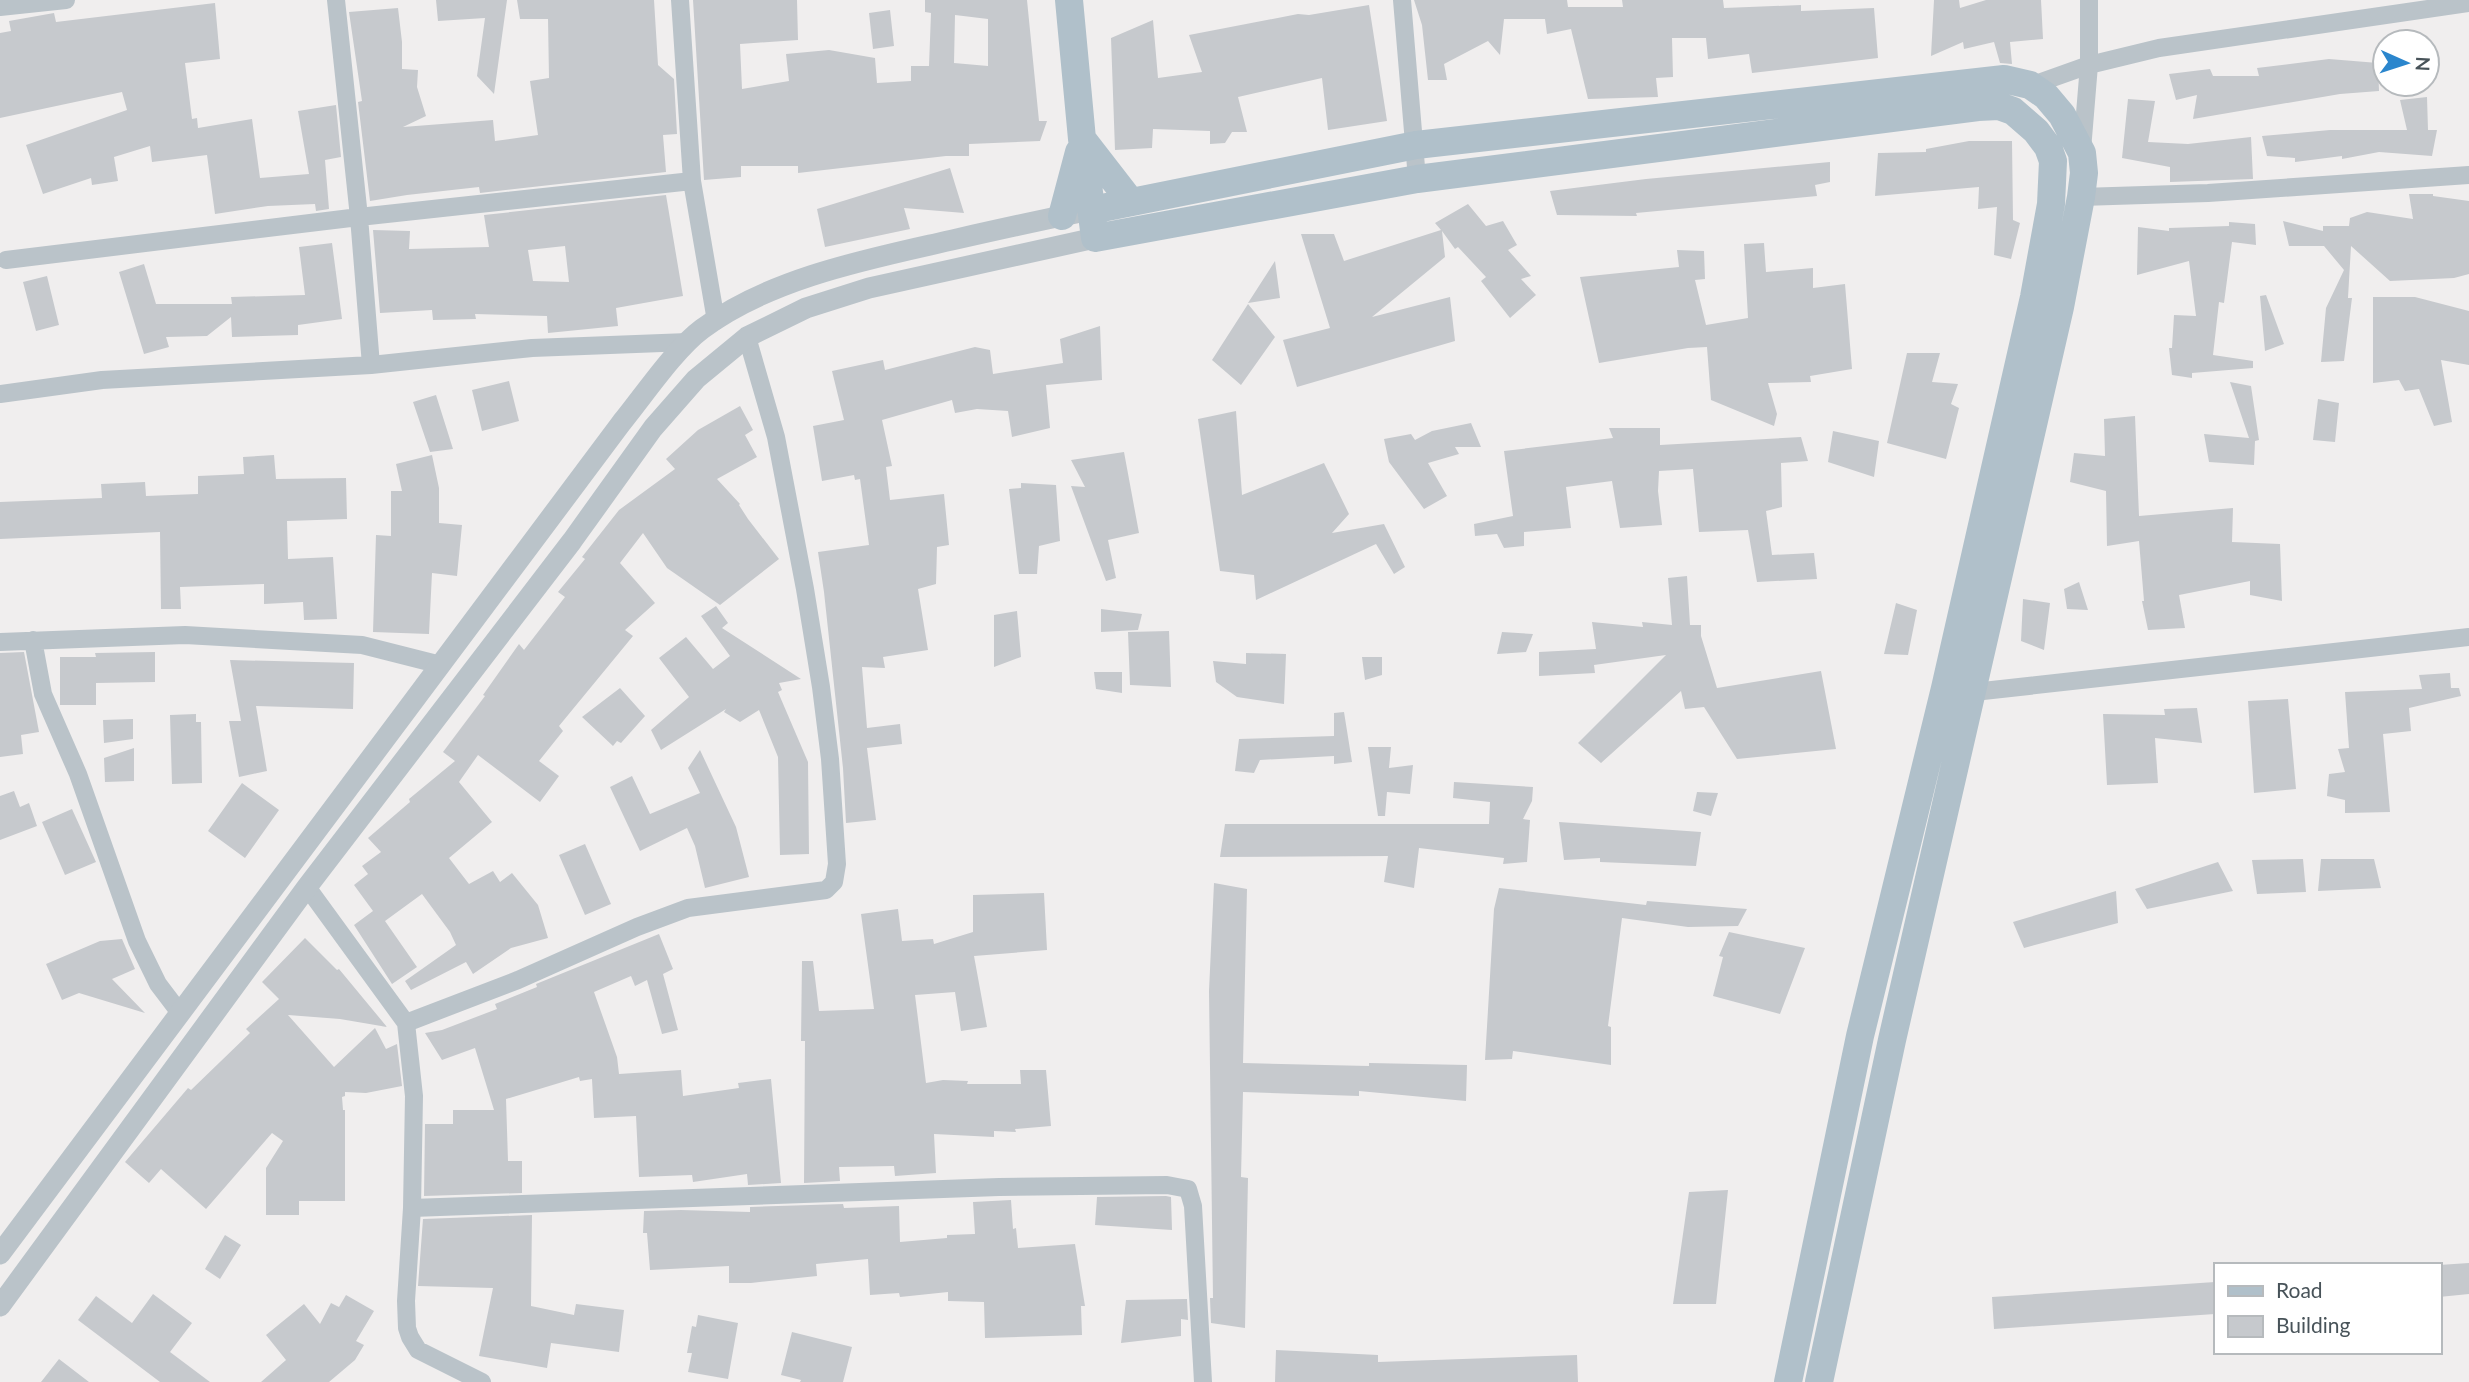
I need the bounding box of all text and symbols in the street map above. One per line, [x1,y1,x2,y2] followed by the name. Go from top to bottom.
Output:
[2371,28,2441,98] north arrow
[2412,56,2435,72] text: N
[2214,1263,2441,1354] legend
[2276,1277,2323,1302] text: Road
[2276,1312,2351,1337] text: Building

